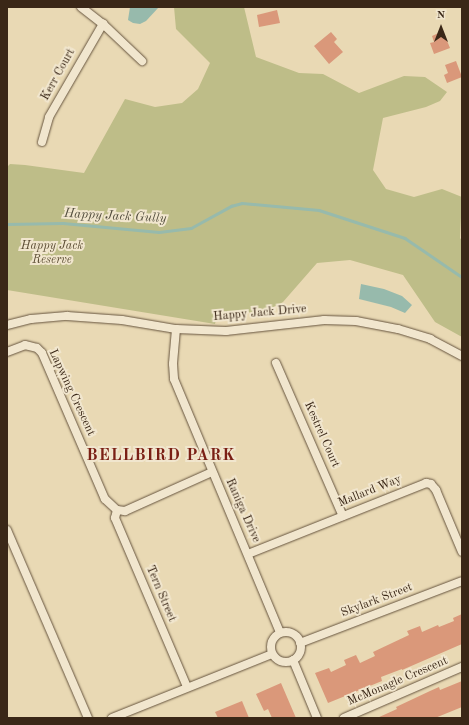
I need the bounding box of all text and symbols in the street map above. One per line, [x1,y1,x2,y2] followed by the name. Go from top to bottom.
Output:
[421,8,461,48] north arrow
[437,10,445,21] text: N
[39,46,79,104] street label: Kerr Court
[63,207,167,227] water label: Happy Jack Gully
[21,240,83,268] park label: Happy Jack Reserve
[213,303,307,325] street label: Happy Jack Drive
[45,347,97,439] street label: Lapwing Crescent
[300,400,342,470] street label: Kestrel Court
[86,446,236,466] district label: BELLBIRD PARK
[336,473,404,511] street label: Mallard Way
[221,477,263,545] street label: Raniga Drive
[142,564,178,624] street label: Tern Street
[339,581,415,621] street label: Skylark Street
[346,654,450,710] street label: McMonagle Crescent

